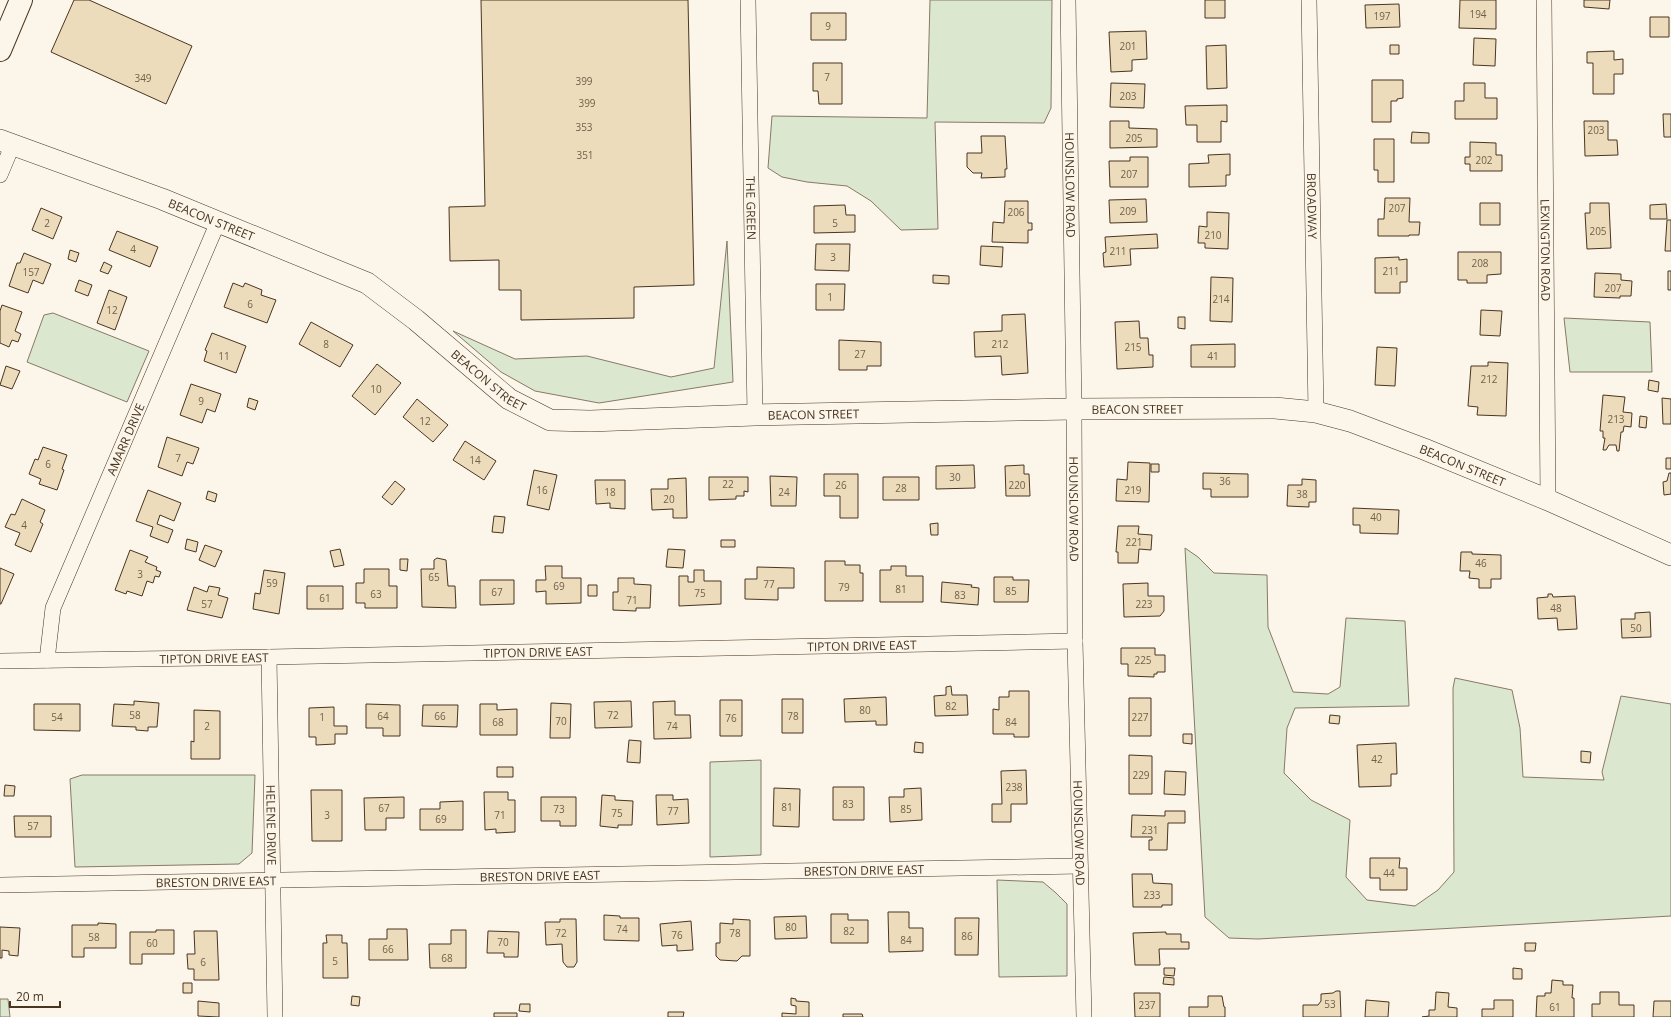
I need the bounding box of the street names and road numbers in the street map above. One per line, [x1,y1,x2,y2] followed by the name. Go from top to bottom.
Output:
[1061,132,1080,238] street label: HOUNSLOW ROAD
[1303,173,1322,240] street label: BROADWAY
[742,176,761,240] street label: THE GREEN
[166,194,258,245] street label: BEACON STREET
[1537,199,1555,301] street label: LEXINGTON ROAD
[448,345,530,415] street label: BEACON STREET
[102,400,148,478] street label: AMARR DRIVE
[1092,400,1184,417] street label: BEACON STREET
[767,405,860,423] street label: BEACON STREET
[1417,440,1509,490] street label: BEACON STREET
[1066,456,1083,562] street label: HOUNSLOW ROAD
[807,636,917,655] street label: TIPTON DRIVE EAST
[483,642,593,661] street label: TIPTON DRIVE EAST
[159,649,269,667] street label: TIPTON DRIVE EAST
[1070,780,1089,886] street label: HOUNSLOW ROAD
[263,785,281,865] street label: HELENE DRIVE
[803,860,925,879] street label: BRESTON DRIVE EAST
[480,866,601,885] street label: BRESTON DRIVE EAST
[156,872,277,891] street label: BRESTON DRIVE EAST

